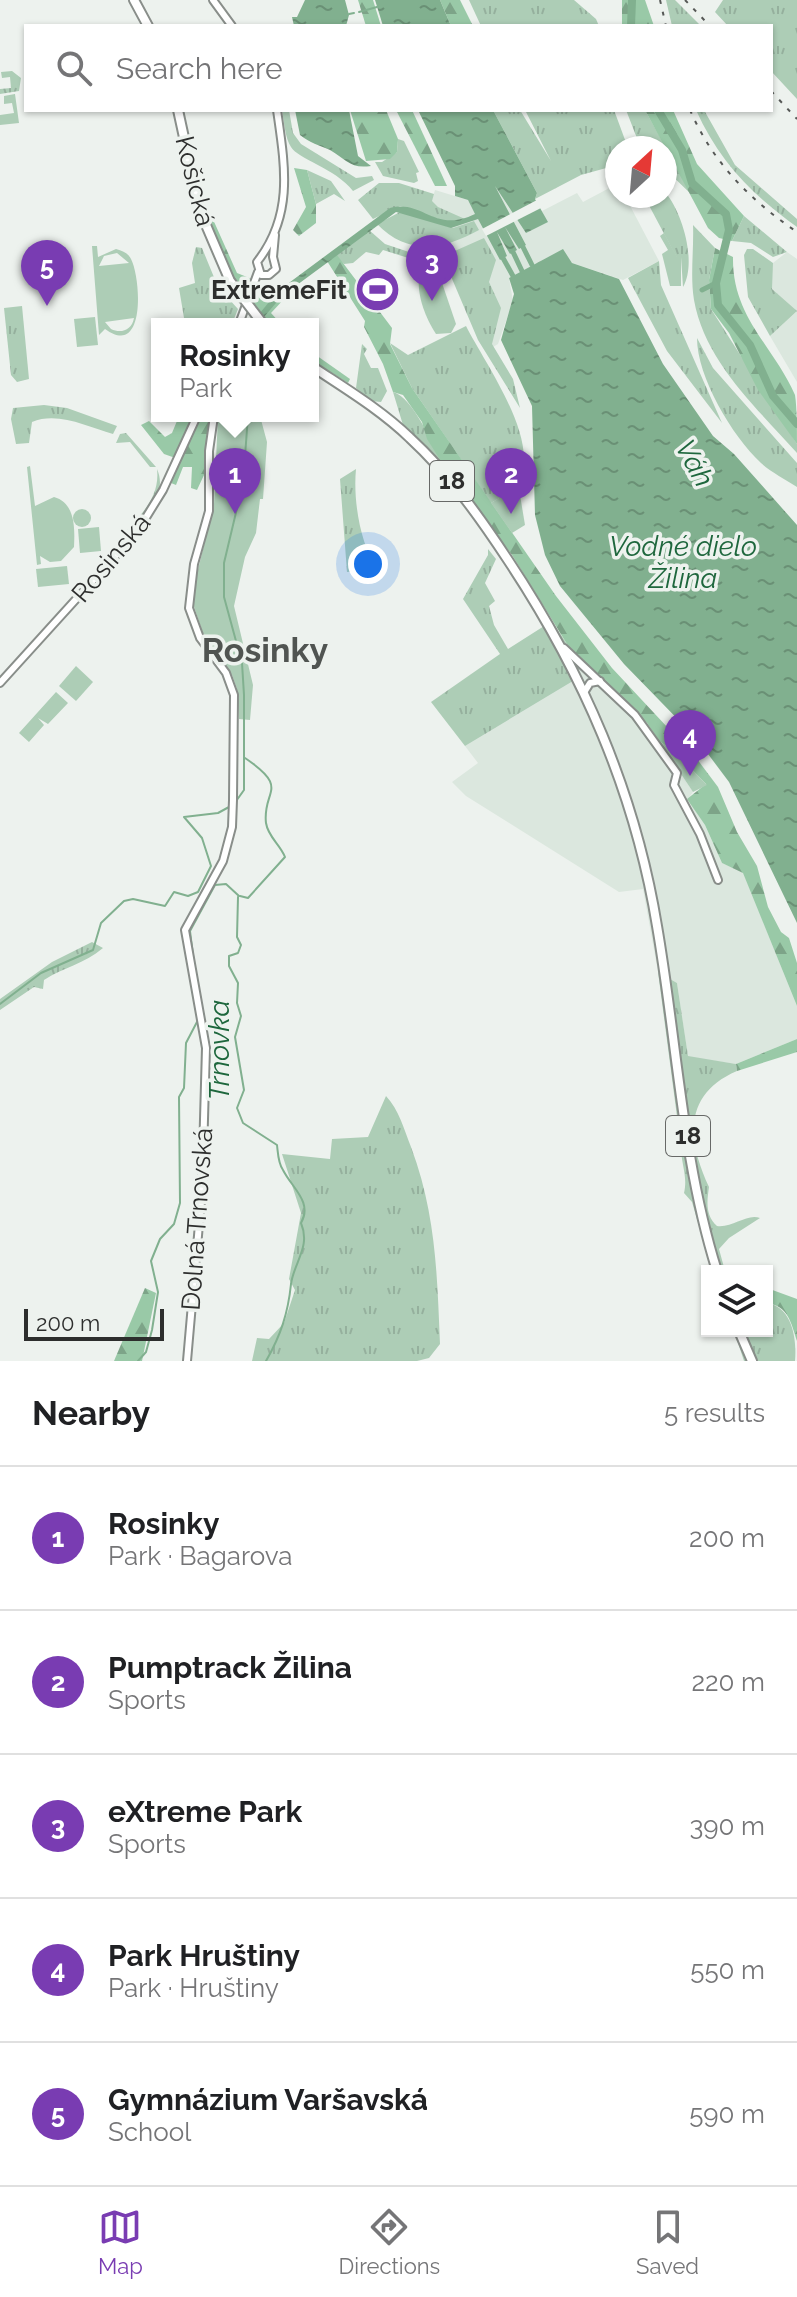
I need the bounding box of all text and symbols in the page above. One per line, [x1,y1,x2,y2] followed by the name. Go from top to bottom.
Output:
[24,24,773,112] search box
[52,46,96,90] icon: search
[116,51,283,86] text: Search here
[169,133,221,229] street label: Košická
[605,136,677,208] north arrow
[406,235,458,301] pin: 3
[21,240,73,306] pin: 5
[354,266,402,314] sports icon: ExtremeFit
[211,275,347,305] place label: ExtremeFit
[151,318,319,422] popup
[179,338,291,373] text: Rosinky
[179,373,232,403] text: Park
[668,434,721,493] water label: Váh
[209,448,261,514] pin: 1
[485,448,537,514] pin: 2
[430,461,474,501] road number: 18
[65,508,157,608] street label: Rosinská
[609,530,757,595] water label: Vodné dielo Žilina
[348,544,388,584] your location
[202,630,328,670] district label: Rosinky
[664,710,716,776] pin: 4
[203,1000,236,1100] water label: Trnovka
[666,1116,710,1156] road number: 18
[176,1127,218,1311] street label: Dolná Trnovská
[701,1265,773,1337] map controls
[701,1265,773,1337] button: layers
[24,1305,164,1341] scale bar
[36,1310,100,1336] text: 200 m
[32,1393,150,1433] text: Nearby
[664,1398,765,1428] text: 5 results
[108,1506,219,1541] text: Rosinky
[52,1523,64,1553] text: 1
[689,1523,765,1553] text: 200 m
[108,1541,292,1571] text: Park · Bagarova
[108,1650,352,1685] text: Pumptrack Žilina
[51,1667,65,1697] text: 2
[691,1667,765,1697] text: 220 m
[108,1685,186,1715] text: Sports
[108,1794,302,1829] text: eXtreme Park
[51,1811,65,1841] text: 3
[689,1811,765,1841] text: 390 m
[108,1829,186,1859] text: Sports
[108,1938,300,1973] text: Park Hruštiny
[51,1955,65,1985] text: 4
[690,1955,765,1985] text: 550 m
[108,1973,279,2003] text: Park · Hruštiny
[108,2082,428,2117] text: Gymnázium Varšavská
[51,2099,65,2129] text: 5
[689,2099,765,2129] text: 590 m
[108,2117,191,2147] text: School
[98,2205,143,2279] tab: Map
[339,2205,440,2279] tab: Directions
[636,2205,699,2279] tab: Saved

